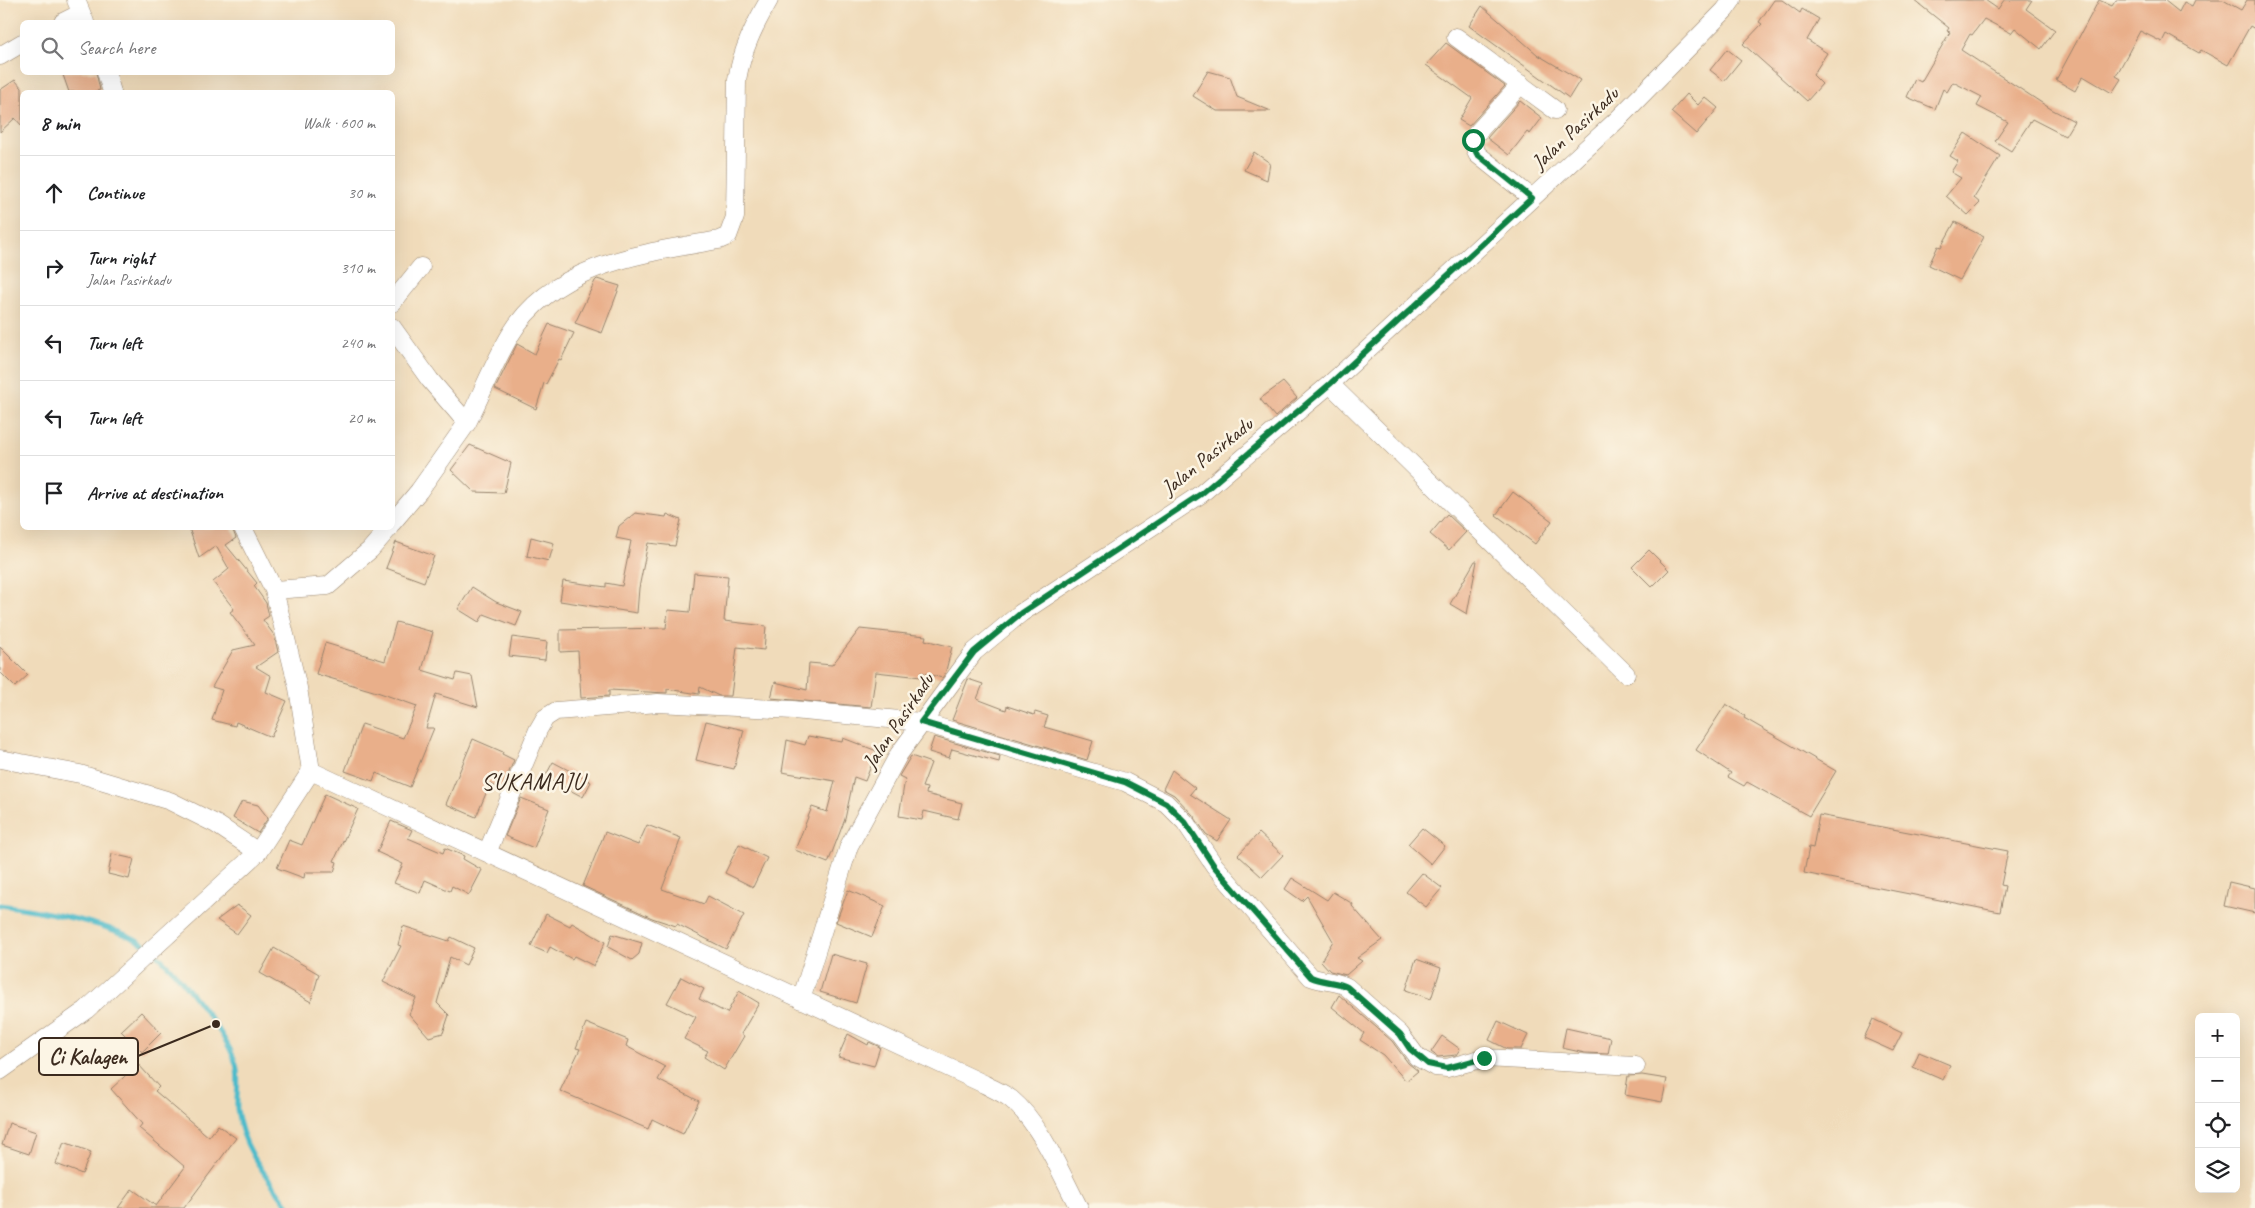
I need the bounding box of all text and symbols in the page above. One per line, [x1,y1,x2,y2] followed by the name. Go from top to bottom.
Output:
[20,20,395,75] search box
[38,34,66,62] icon: search
[78,36,155,60] text: Search here
[1525,80,1625,176] street label: Jalan Pasirkadu
[40,110,80,136] text: 8 min
[303,113,375,133] text: Walk · 600 m
[1462,129,1485,152] route start
[40,179,68,207] icon: ahead
[87,181,144,205] text: Continue
[348,183,375,203] text: 30 m
[87,246,154,270] text: Turn right
[40,254,68,282] icon: right
[341,258,375,278] text: 310 m
[87,270,171,290] text: Jalan Pasirkadu
[40,329,68,357] icon: left
[87,331,142,355] text: Turn left
[341,333,375,353] text: 240 m
[40,404,68,432] icon: left
[87,406,142,430] text: Turn left
[348,408,375,428] text: 20 m
[1155,410,1259,501] street label: Jalan Pasirkadu
[40,479,68,507] icon: arrive
[87,481,223,505] text: Arrive at destination
[856,667,940,775] street label: Jalan Pasirkadu
[481,766,588,796] district label: SUKAMAJU
[2195,1013,2240,1193] map controls
[2195,1013,2240,1058] button: +
[39,1038,138,1075] callout: Ci Kalagen
[49,1043,129,1071] text: Ci Kalagen
[1473,1047,1496,1070] route end
[2195,1058,2240,1103] button: −
[2195,1103,2240,1148] button: locate
[2195,1148,2240,1193] button: layers

